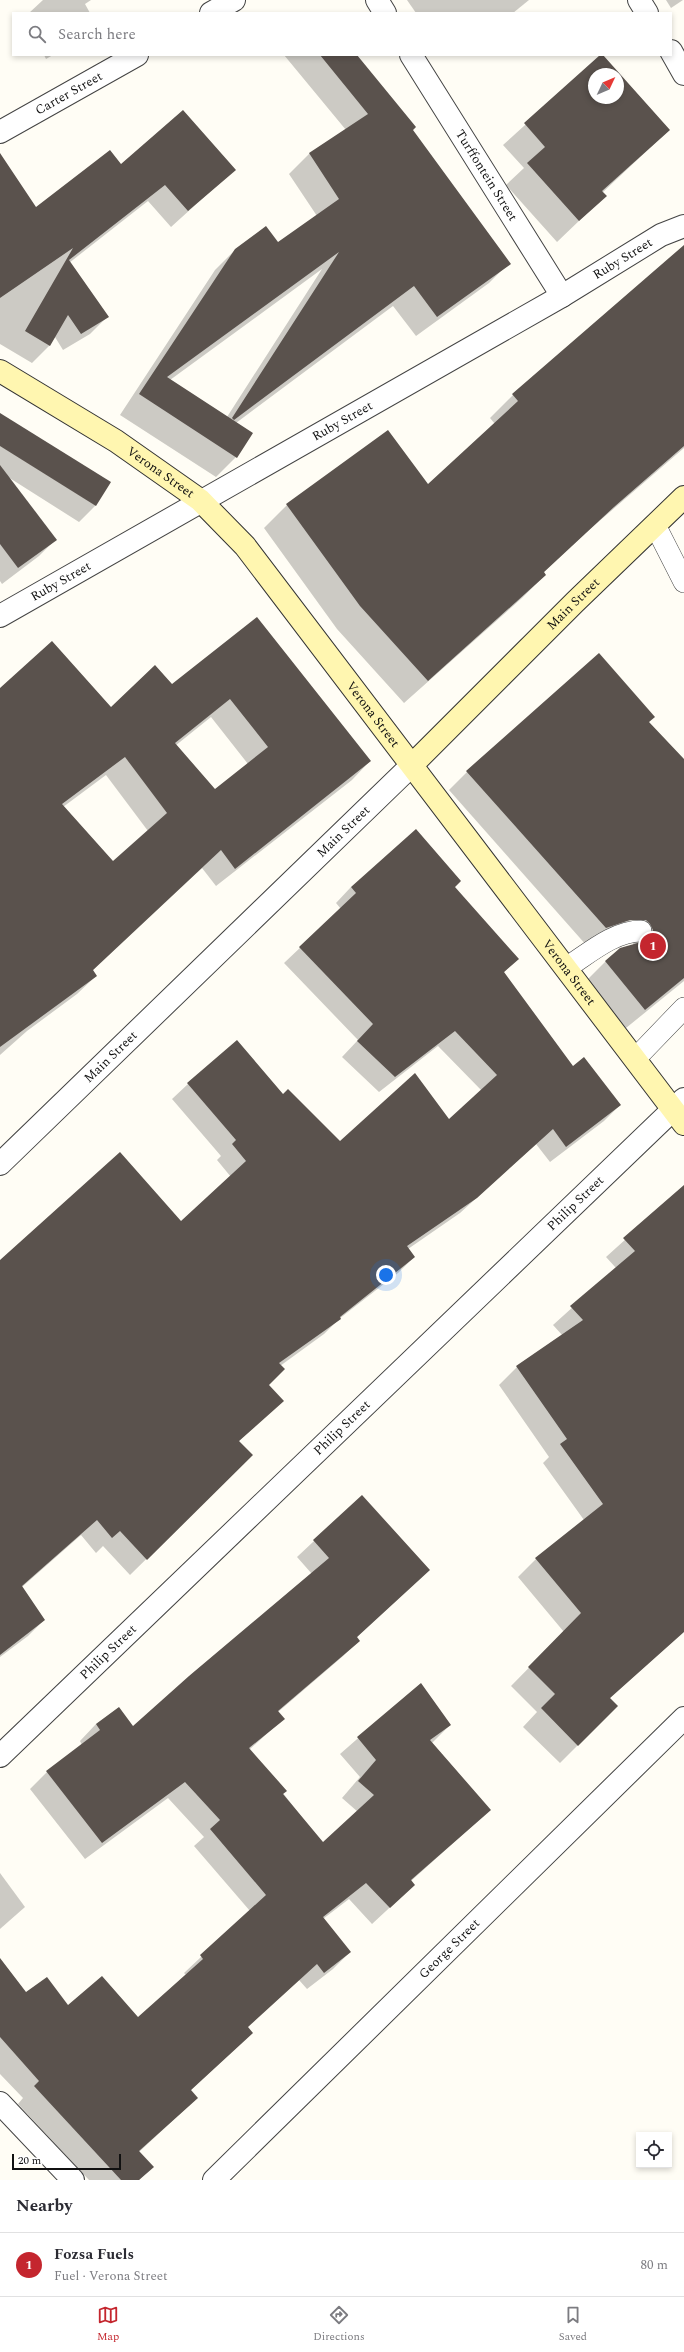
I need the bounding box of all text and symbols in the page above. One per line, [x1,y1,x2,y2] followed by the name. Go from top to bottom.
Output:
[12,12,672,56] search box
[26,23,48,45] icon: search
[58,23,136,46] text: Search here
[32,66,107,120] street label: Carter Street
[588,68,624,104] north arrow
[450,126,523,225] street label: Turffontein Street
[589,232,657,285] street label: Ruby Street
[308,396,377,446] street label: Ruby Street
[123,442,199,503] street label: Verona Street
[27,556,95,607] street label: Ruby Street
[542,573,605,635] street label: Main Street
[341,677,405,752] street label: Verona Street
[312,800,375,862] street label: Main Street
[640,931,666,961] pin: 1
[537,935,601,1010] street label: Verona Street
[79,1026,142,1088] street label: Main Street
[542,1171,609,1236] street label: Philip Street
[376,1265,396,1285] your location
[309,1395,375,1460] street label: Philip Street
[75,1619,142,1684] street label: Philip Street
[414,1914,485,1984] street label: George Street
[636,2132,672,2168] map controls
[636,2132,672,2168] button: locate
[12,2152,121,2171] scale bar
[18,2152,41,2169] text: 20 m
[16,2193,72,2219] text: Nearby
[54,2243,134,2266] text: Fozsa Fuels
[25,2255,33,2275] text: 1
[641,2255,668,2275] text: 80 m
[54,2266,168,2286] text: Fuel · Verona Street
[97,2304,119,2345] tab: Map
[313,2304,365,2345] tab: Directions
[559,2304,587,2345] tab: Saved

